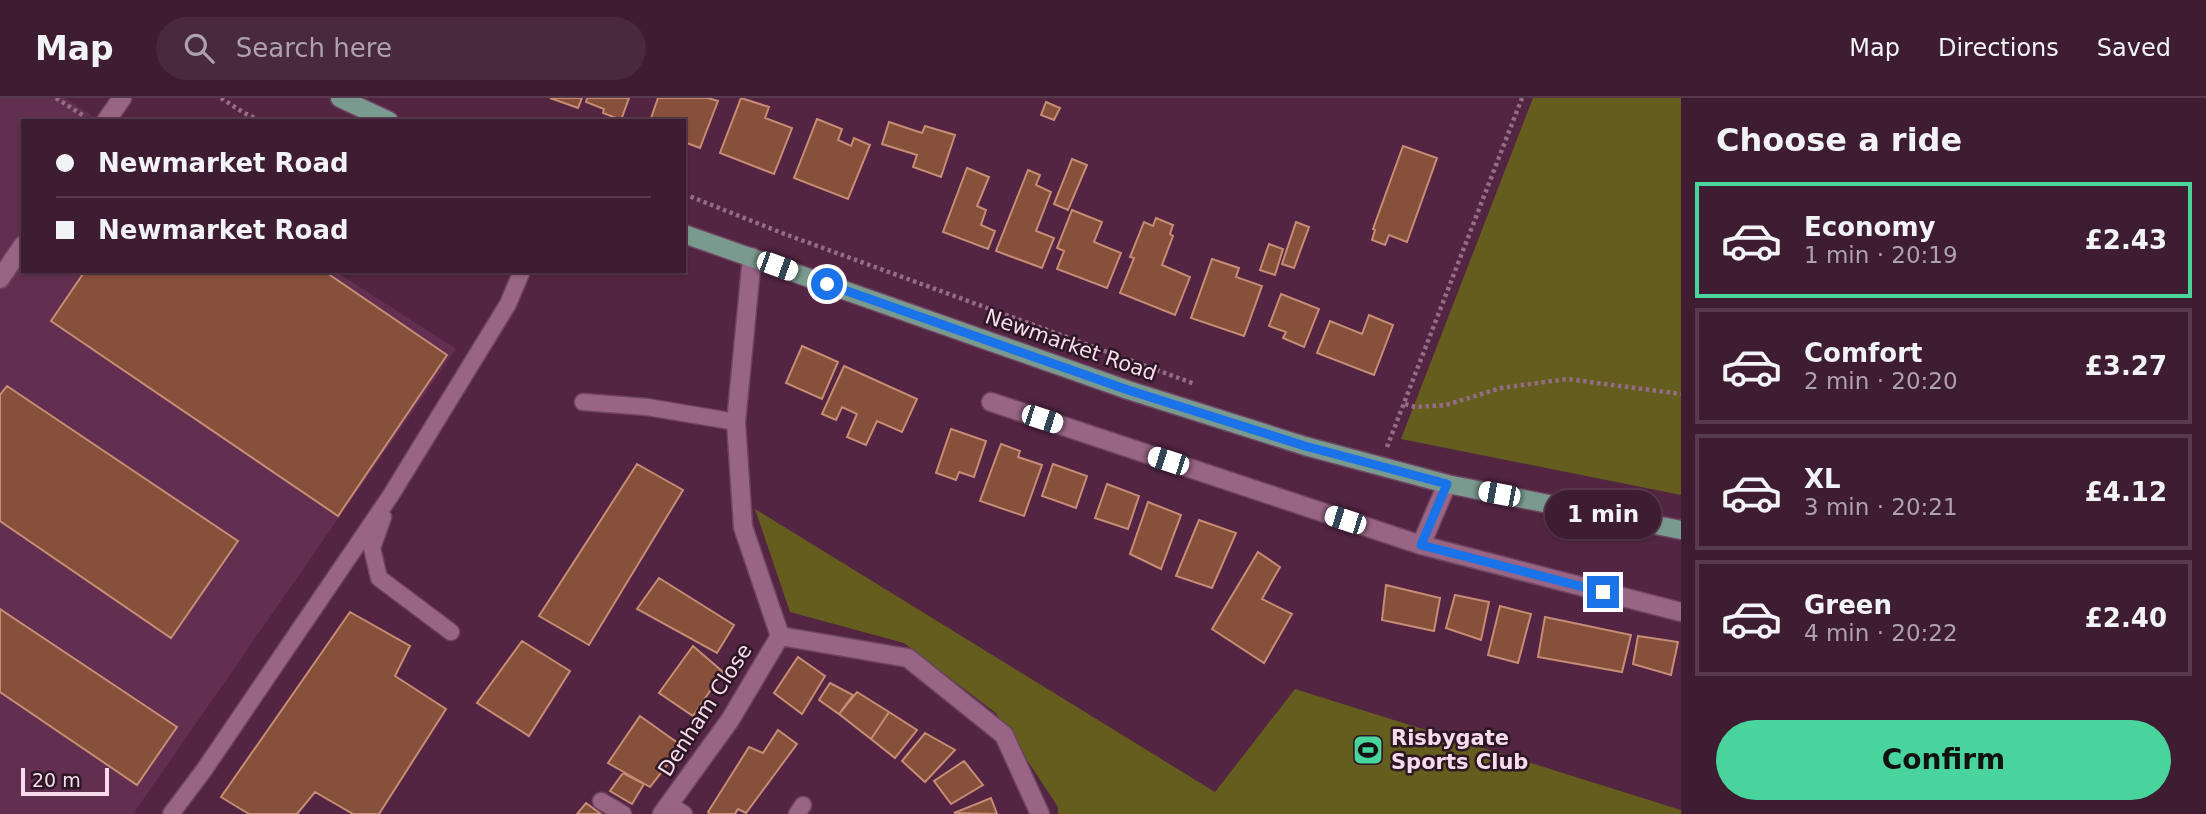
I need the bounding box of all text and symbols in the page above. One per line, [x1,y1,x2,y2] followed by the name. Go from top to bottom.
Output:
[156,17,646,80] search box
[35,29,114,68] text: Map
[180,29,218,67] icon: search
[236,33,392,63] text: Search here
[1849,34,1900,62] text: Map
[1938,34,2059,62] text: Directions
[2097,34,2171,62] text: Saved
[1716,121,1962,159] text: Choose a ride
[98,148,349,178] text: Newmarket Road
[1720,209,1783,272] icon: car
[1804,212,1935,242] text: Economy
[98,215,349,245] text: Newmarket Road
[2085,225,2167,255] text: £2.43
[1804,242,1958,268] text: 1 min · 20:19
[754,249,801,283] car
[811,268,843,300] route start
[982,304,1160,386] street label: Newmarket Road
[1720,335,1783,398] icon: car
[1804,338,1922,368] text: Comfort
[2085,351,2167,381] text: £3.27
[1804,368,1958,394] text: 2 min · 20:20
[1019,403,1066,435] car
[1145,445,1192,477] car
[1720,461,1783,524] icon: car
[1804,464,1841,494] text: XL
[2085,477,2167,507] text: £4.12
[1477,480,1522,508] car
[1545,490,1661,540] callout: 1 min
[1804,494,1958,520] text: 3 min · 20:21
[1567,501,1639,527] text: 1 min
[1322,504,1369,536] car
[1587,576,1619,608] route end
[1720,587,1783,650] icon: car
[1804,590,1892,620] text: Green
[2085,603,2167,633] text: £2.40
[1804,620,1958,646] text: 4 min · 20:22
[653,639,757,781] street label: Denham Close
[1716,720,2171,800] button: Confirm
[1391,726,1528,774] place label: Risbygate Sports Club
[1351,733,1385,767] sports icon: Risbygate Sports Club
[21,765,108,797] scale bar
[32,769,81,791] text: 20 m

